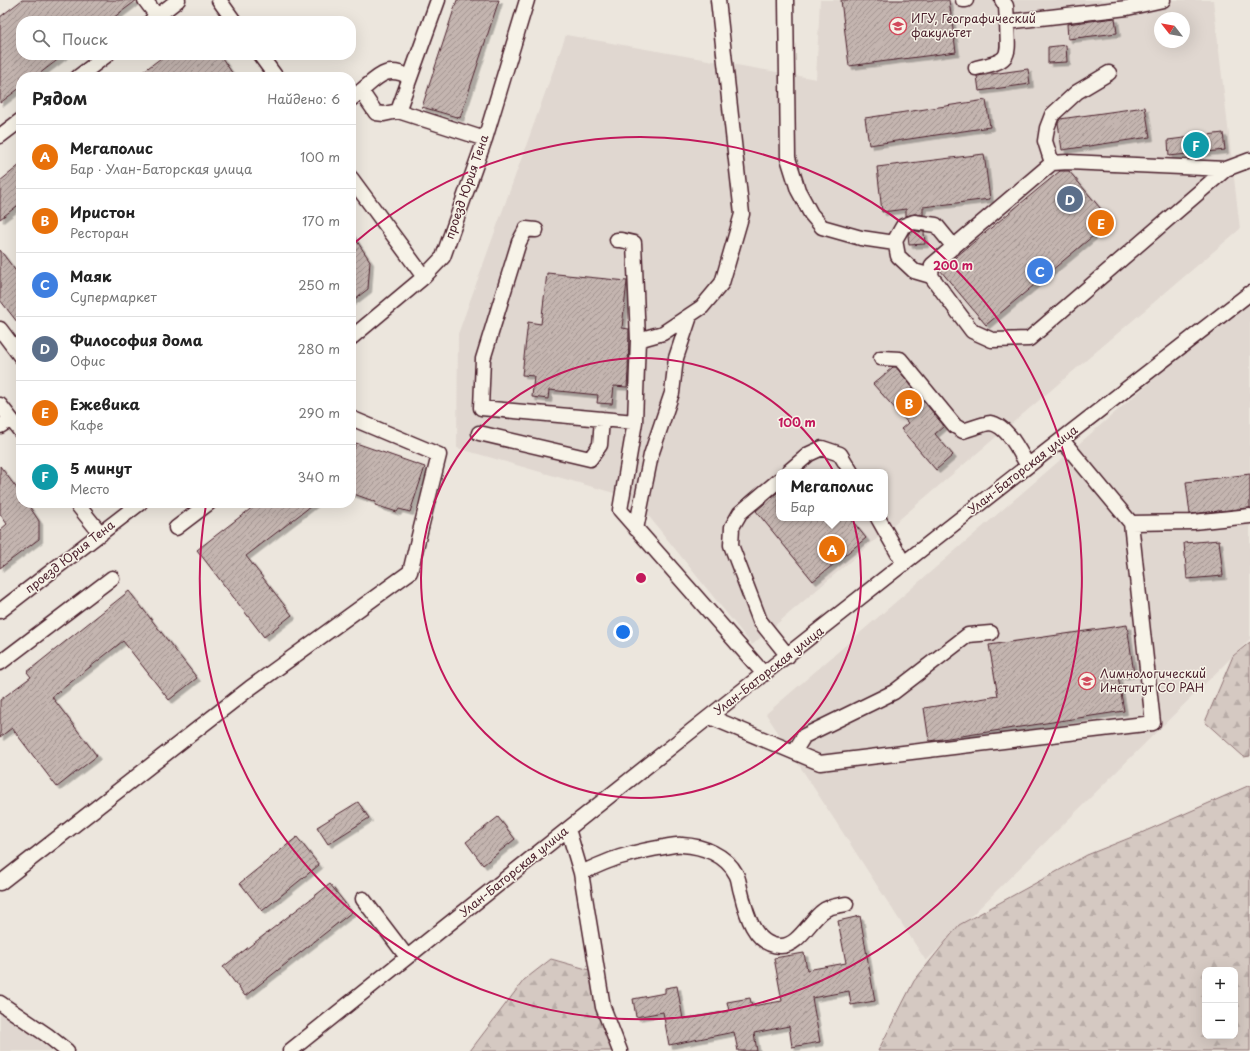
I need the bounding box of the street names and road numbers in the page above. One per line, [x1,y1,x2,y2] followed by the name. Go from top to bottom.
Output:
[440,131,493,241] street label: проезд Юрия Тена
[964,420,1082,518] street label: Улан-Баторская улица
[21,515,118,597] street label: проезд Юрия Тена
[710,621,828,719] street label: Улан-Баторская улица
[455,821,572,921] street label: Улан-Баторская улица

